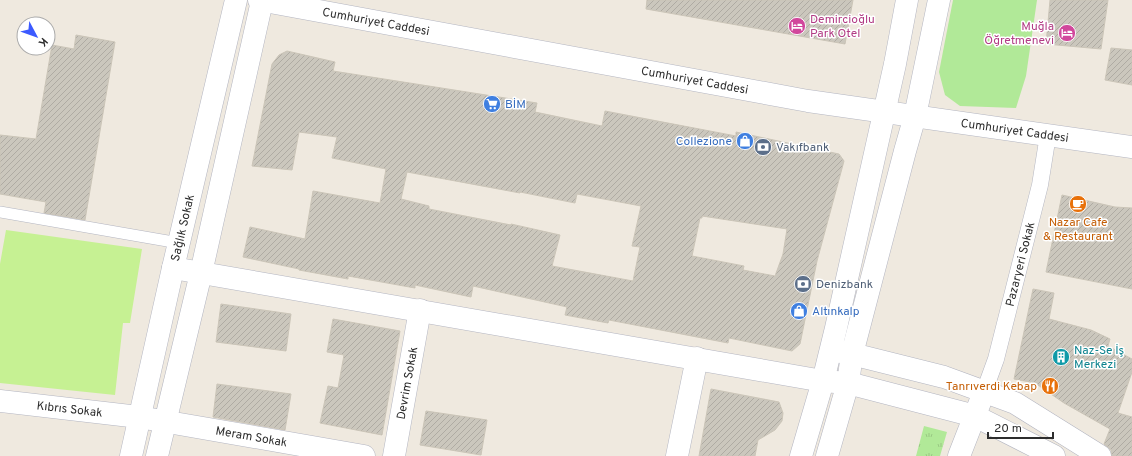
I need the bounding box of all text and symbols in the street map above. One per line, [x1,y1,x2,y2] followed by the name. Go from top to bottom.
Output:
[321,5,431,40] street label: Cumhuriyet Caddesi
[810,12,875,42] place label: Demircioğlu Park Otel
[16,16,56,56] north arrow
[787,16,807,36] hotel icon: Demircioğlu Park Otel
[984,19,1054,49] place label: Muğla Öğretmenevi
[1057,23,1077,43] hotel icon: Muğla Öğretmenevi
[35,34,51,50] text: K
[640,63,750,99] street label: Cumhuriyet Caddesi
[482,94,502,114] supermarket icon: BİM
[505,97,526,113] place label: BİM
[960,116,1070,147] street label: Cumhuriyet Caddesi
[735,131,755,151] shop icon: Collezione
[676,134,732,150] place label: Collezione
[753,137,773,157] bank icon: Vakıfbank
[776,140,829,156] place label: Vakıfbank
[168,193,199,263] street label: Sağlık Sokak
[1068,194,1088,214] cafe icon: Nazar Cafe & Restaurant
[1043,215,1113,245] place label: Nazar Cafe & Restaurant
[1003,220,1039,308] street label: Pazaryeri Sokak
[793,274,813,294] bank icon: Denizbank
[816,277,873,293] place label: Denizbank
[789,301,809,321] shop icon: Altınkalp
[812,304,860,320] place label: Altınkalp
[1074,343,1124,373] place label: Naz-Se İş Merkezi
[394,346,422,421] street label: Devrim Sokak
[1051,347,1071,367] building icon: Naz-Se İş Merkezi
[1040,376,1060,396] restaurant icon: Tanrıverdi Kebap
[946,379,1037,395] place label: Tanrıverdi Kebap
[36,398,103,422] street label: Kıbrıs Sokak
[988,414,1053,440] scale bar
[994,421,1022,437] text: 20 m
[214,423,288,452] street label: Meram Sokak

